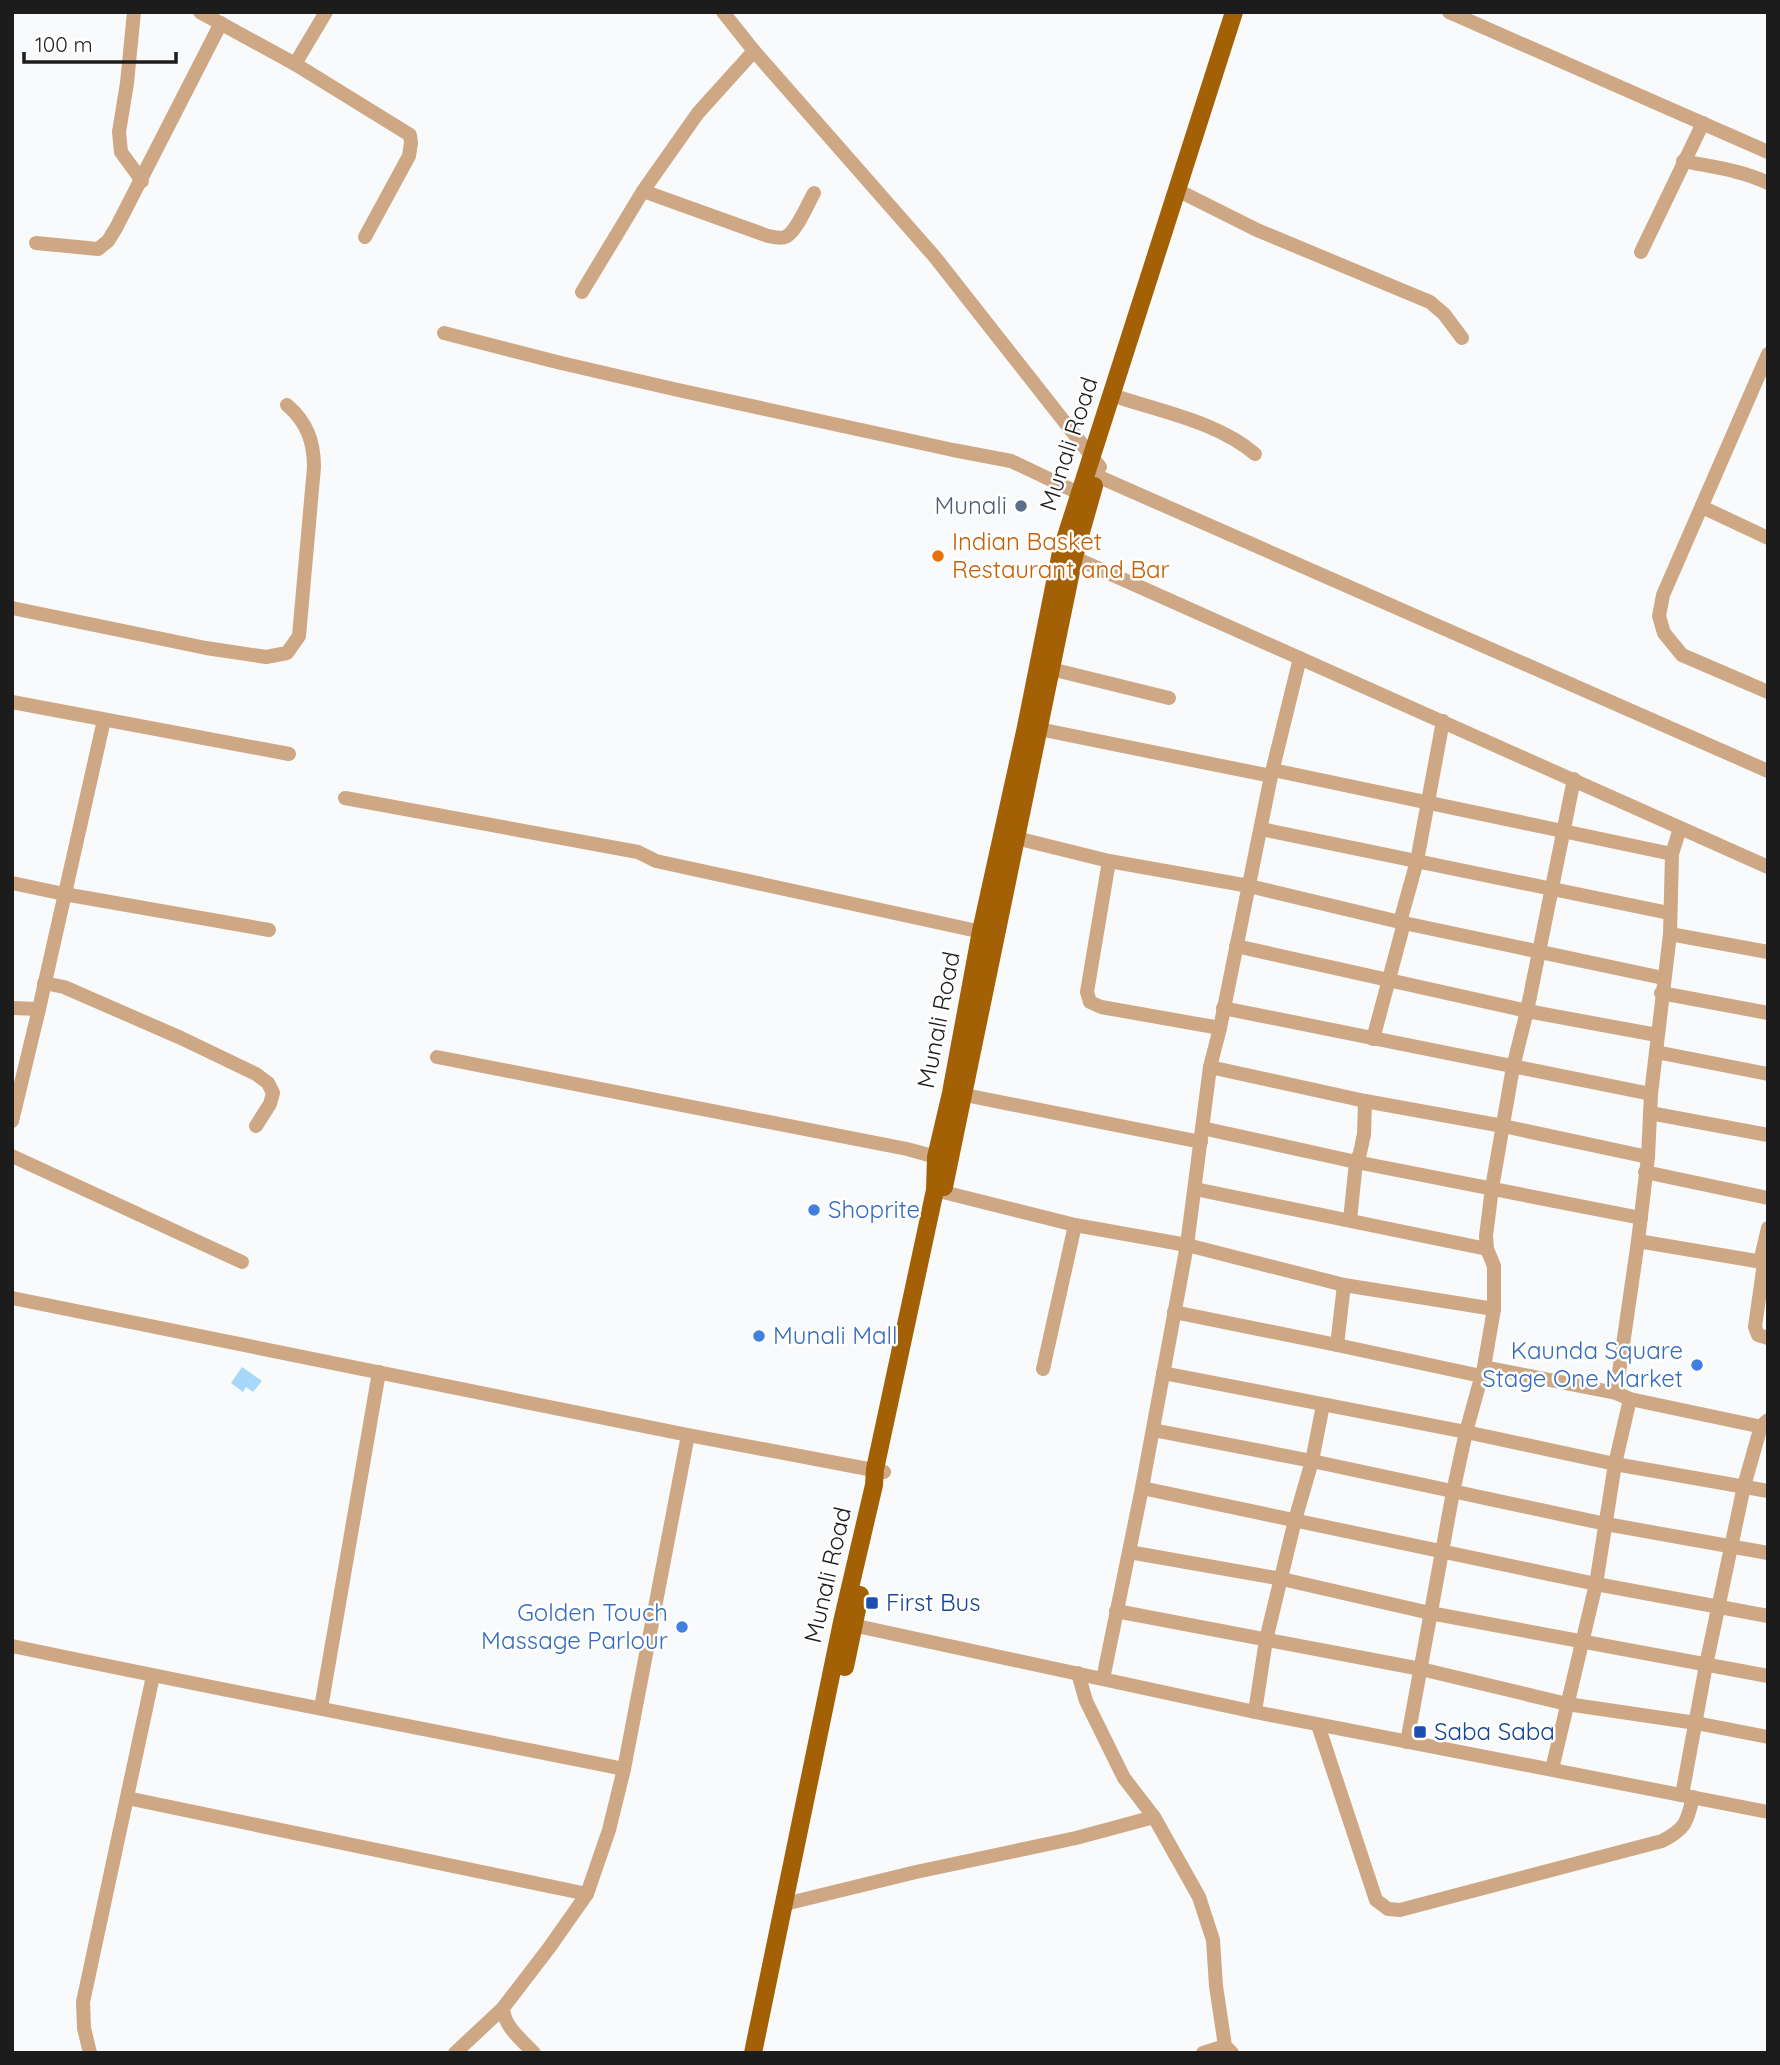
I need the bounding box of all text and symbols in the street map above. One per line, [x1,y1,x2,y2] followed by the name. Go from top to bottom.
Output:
[24,21,177,65] scale bar
[35,31,93,57] text: 100 m
[1032,373,1104,514] street label: Munali Road
[934,490,1007,520] place label: Munali
[1013,498,1029,514] marker: Munali
[952,526,1170,584] place label: Indian Basket Restaurant and Bar
[930,548,946,564] marker: Indian Basket Restaurant and Bar
[910,949,966,1091] street label: Munali Road
[828,1194,920,1224] place label: Shoprite
[806,1202,822,1218] marker: Shoprite
[773,1320,898,1350] place label: Munali Mall
[751,1328,767,1344] marker: Munali Mall
[1482,1335,1683,1393] place label: Kaunda Square Stage One Market
[1689,1357,1705,1373] marker: Kaunda Square Stage One Market
[797,1504,857,1646] street label: Munali Road
[886,1587,980,1617] place label: First Bus
[864,1595,880,1611] marker: First Bus
[481,1597,668,1655] place label: Golden Touch Massage Parlour
[674,1619,690,1635] marker: Golden Touch Massage Parlour
[1434,1716,1555,1746] place label: Saba Saba
[1412,1724,1428,1740] marker: Saba Saba

